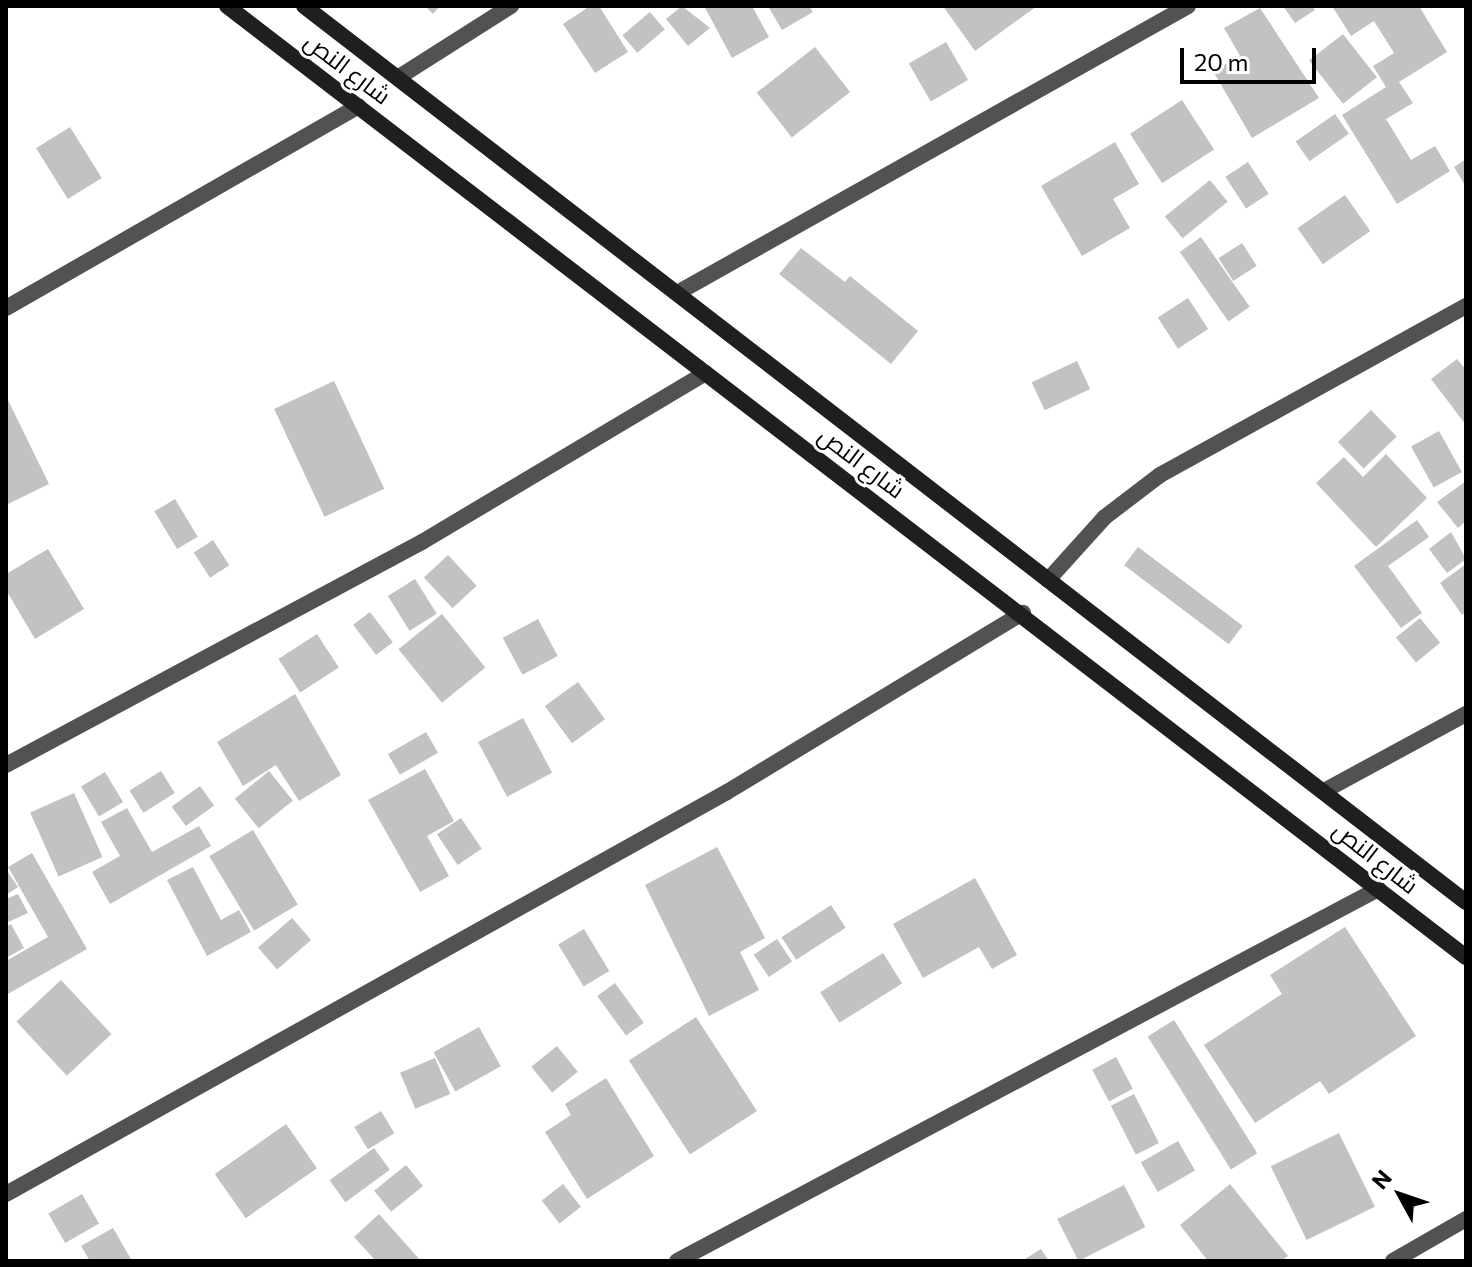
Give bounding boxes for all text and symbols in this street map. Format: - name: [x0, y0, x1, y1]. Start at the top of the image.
- street label: شارع النص: [299, 26, 397, 110]
- scale bar: [1184, 32, 1320, 82]
- text: 20 m: [1194, 47, 1248, 76]
- street label: شارع النص: [813, 420, 911, 504]
- street label: شارع النص: [1328, 815, 1424, 899]
- north arrow: [1360, 1155, 1440, 1235]
- text: N: [1366, 1164, 1397, 1194]

